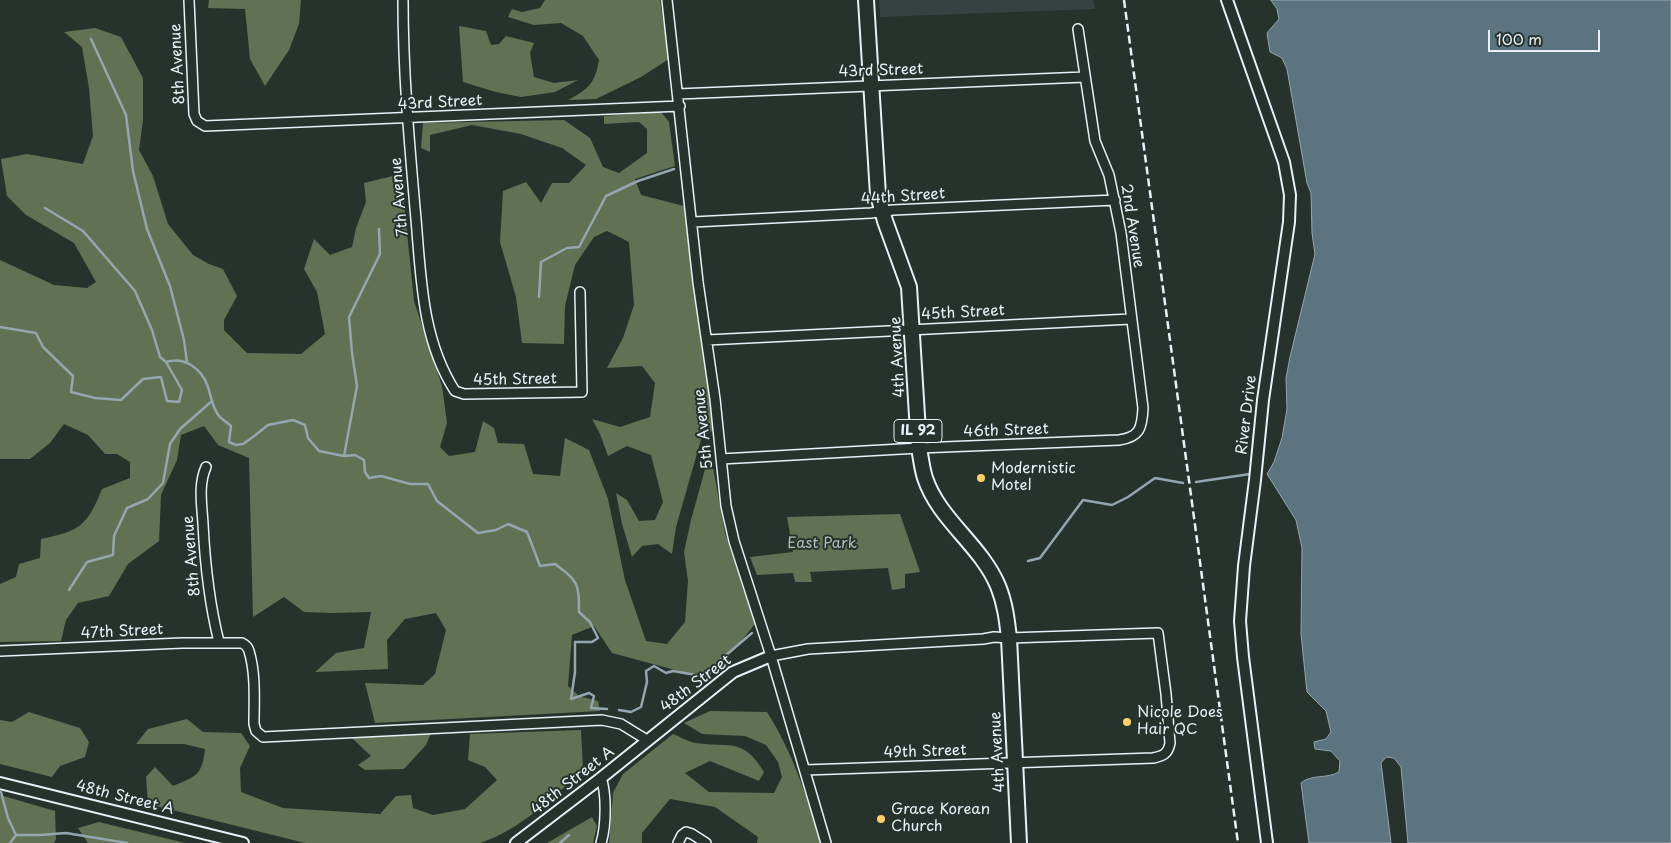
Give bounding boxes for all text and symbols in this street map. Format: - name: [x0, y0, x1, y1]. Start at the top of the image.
- scale bar: [1491, 20, 1604, 52]
- street label: 8th Avenue: [167, 23, 189, 105]
- text: 100 m: [1496, 27, 1542, 50]
- street label: 43rd Street: [838, 61, 924, 81]
- street label: 43rd Street: [397, 92, 483, 114]
- street label: 7th Avenue: [388, 157, 412, 237]
- street label: 2nd Avenue: [1116, 183, 1148, 269]
- street label: 44th Street: [860, 185, 946, 209]
- street label: 45th Street: [921, 302, 1005, 324]
- street label: 4th Avenue: [887, 316, 909, 398]
- street label: 45th Street: [473, 370, 557, 390]
- street label: River Drive: [1233, 374, 1261, 456]
- street label: 5th Avenue: [691, 388, 717, 470]
- road number: IL 92: [894, 420, 942, 442]
- street label: 46th Street: [963, 421, 1049, 441]
- place label: Modernistic Motel: [991, 460, 1076, 495]
- marker: Modernistic Motel: [975, 472, 987, 484]
- street label: 8th Avenue: [180, 515, 204, 597]
- park label: East Park: [787, 535, 857, 553]
- street label: 47th Street: [80, 621, 164, 643]
- street label: 48th Street: [657, 652, 735, 716]
- place label: Nicole Does Hair QC: [1137, 704, 1223, 739]
- street label: 4th Avenue: [987, 711, 1009, 793]
- marker: Nicole Does Hair QC: [1121, 716, 1133, 728]
- street label: 49th Street: [883, 742, 967, 762]
- street label: 48th Street A: [528, 743, 618, 819]
- street label: 48th Street A: [74, 777, 176, 819]
- place label: Grace Korean Church: [891, 801, 990, 836]
- marker: Grace Korean Church: [875, 813, 887, 825]

